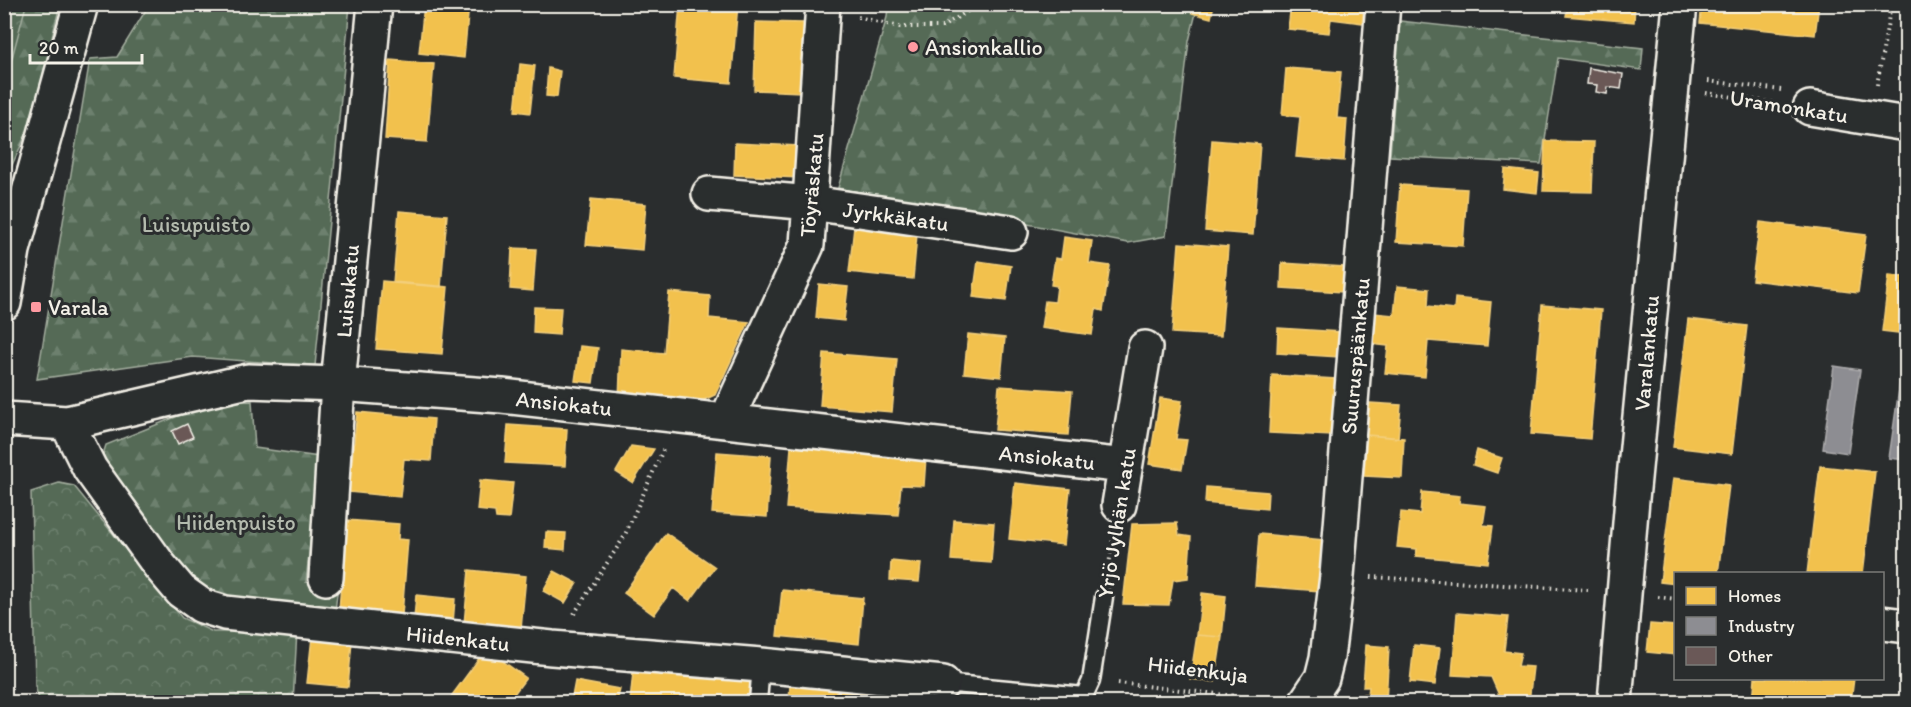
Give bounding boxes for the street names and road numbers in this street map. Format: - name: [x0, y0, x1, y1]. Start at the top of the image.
- street label: Uramonkatu: [1728, 84, 1850, 129]
- street label: Töyräskatu: [793, 132, 829, 238]
- street label: Jyrkkäkatu: [841, 196, 951, 237]
- street label: Luisukatu: [330, 243, 365, 339]
- street label: Suuruspäänkatu: [1335, 277, 1376, 436]
- street label: Varalankatu: [1628, 294, 1665, 412]
- street label: Ansiokatu: [515, 385, 613, 422]
- street label: Ansiokatu: [998, 439, 1096, 476]
- street label: Yrjö Jylhän katu: [1091, 446, 1142, 600]
- street label: Hiidenkatu: [405, 620, 511, 657]
- street label: Hiidenkuja: [1146, 650, 1250, 689]

